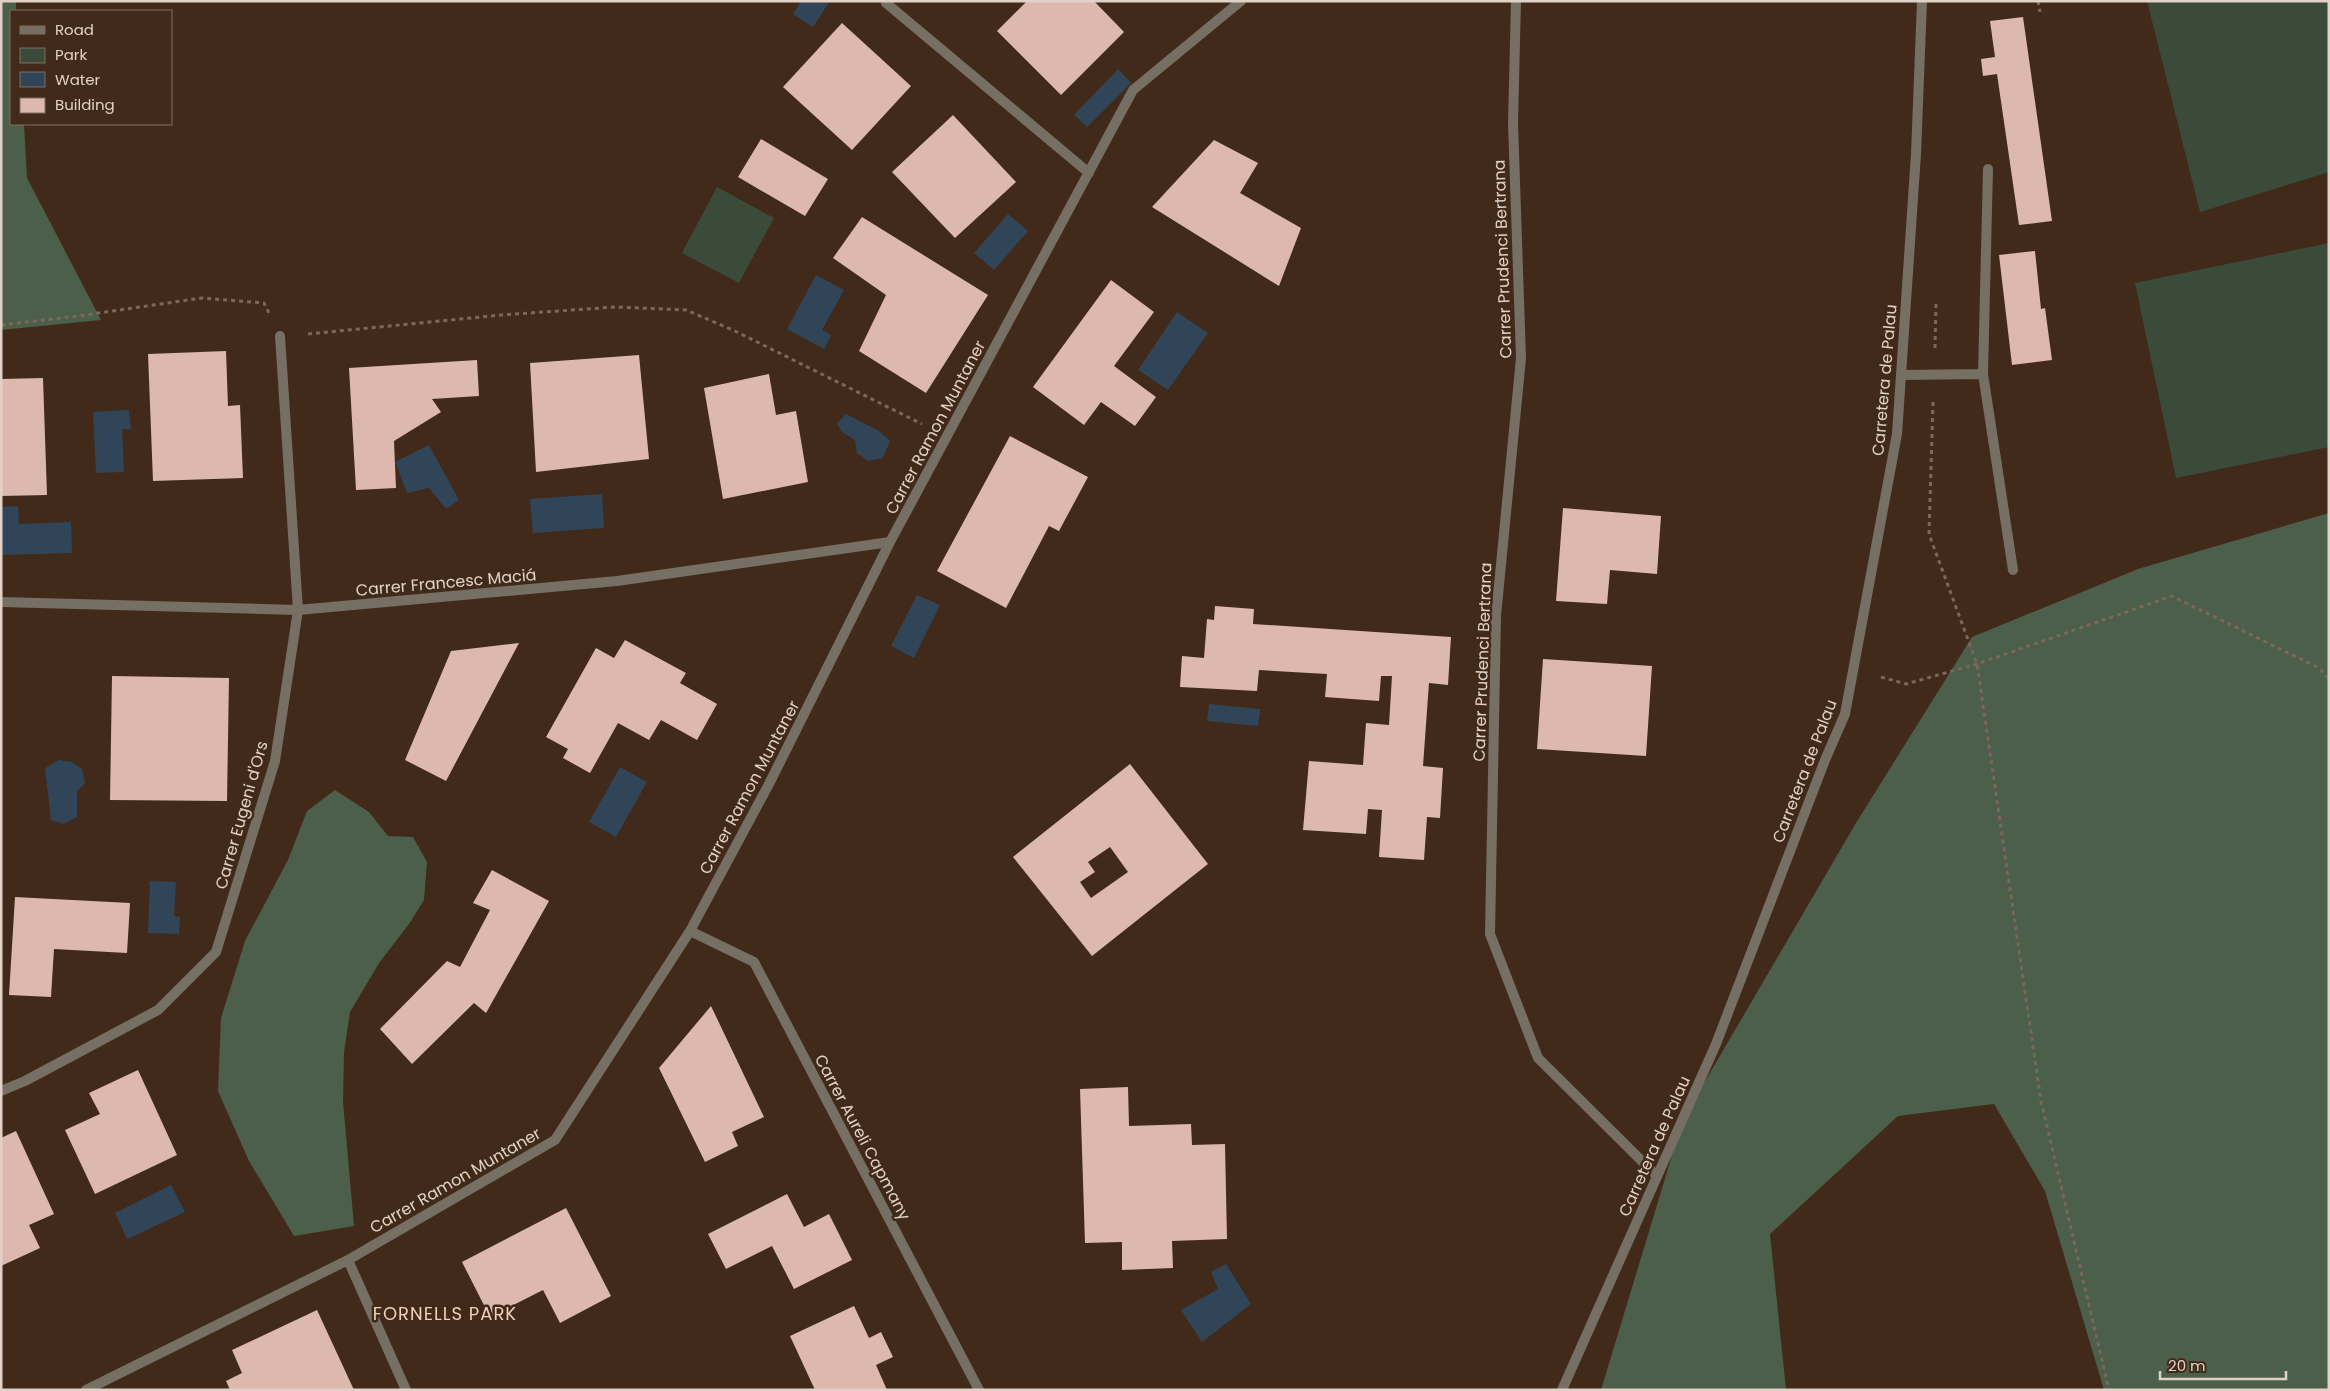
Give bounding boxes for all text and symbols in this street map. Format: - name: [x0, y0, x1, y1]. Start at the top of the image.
- legend: [10, 10, 172, 125]
- text: Road: [55, 19, 94, 40]
- text: Park: [55, 44, 87, 65]
- text: Water: [55, 69, 101, 90]
- text: Building: [55, 94, 115, 115]
- street label: Carrer Prudenci Bertrana: [1488, 159, 1517, 359]
- street label: Carretera de Palau: [1866, 303, 1903, 457]
- street label: Carrer Ramon Muntaner: [880, 336, 991, 518]
- street label: Carrer Prudenci Bertrana: [1468, 562, 1497, 762]
- street label: Carrer Francesc Maciá: [355, 563, 537, 602]
- street label: Carrer Ramon Muntaner: [694, 696, 805, 878]
- street label: Carretera de Palau: [1767, 696, 1842, 846]
- street label: Carrer Eugeni d'Ors: [209, 738, 274, 892]
- street label: Carrer Aureli Capmany: [809, 1050, 916, 1224]
- street label: Carretera de Palau: [1613, 1072, 1696, 1220]
- street label: Carrer Ramon Muntaner: [365, 1122, 545, 1239]
- district label: FORNELLS PARK: [373, 1301, 517, 1326]
- scale bar: [2160, 1348, 2286, 1380]
- text: 20 m: [2168, 1355, 2206, 1376]

